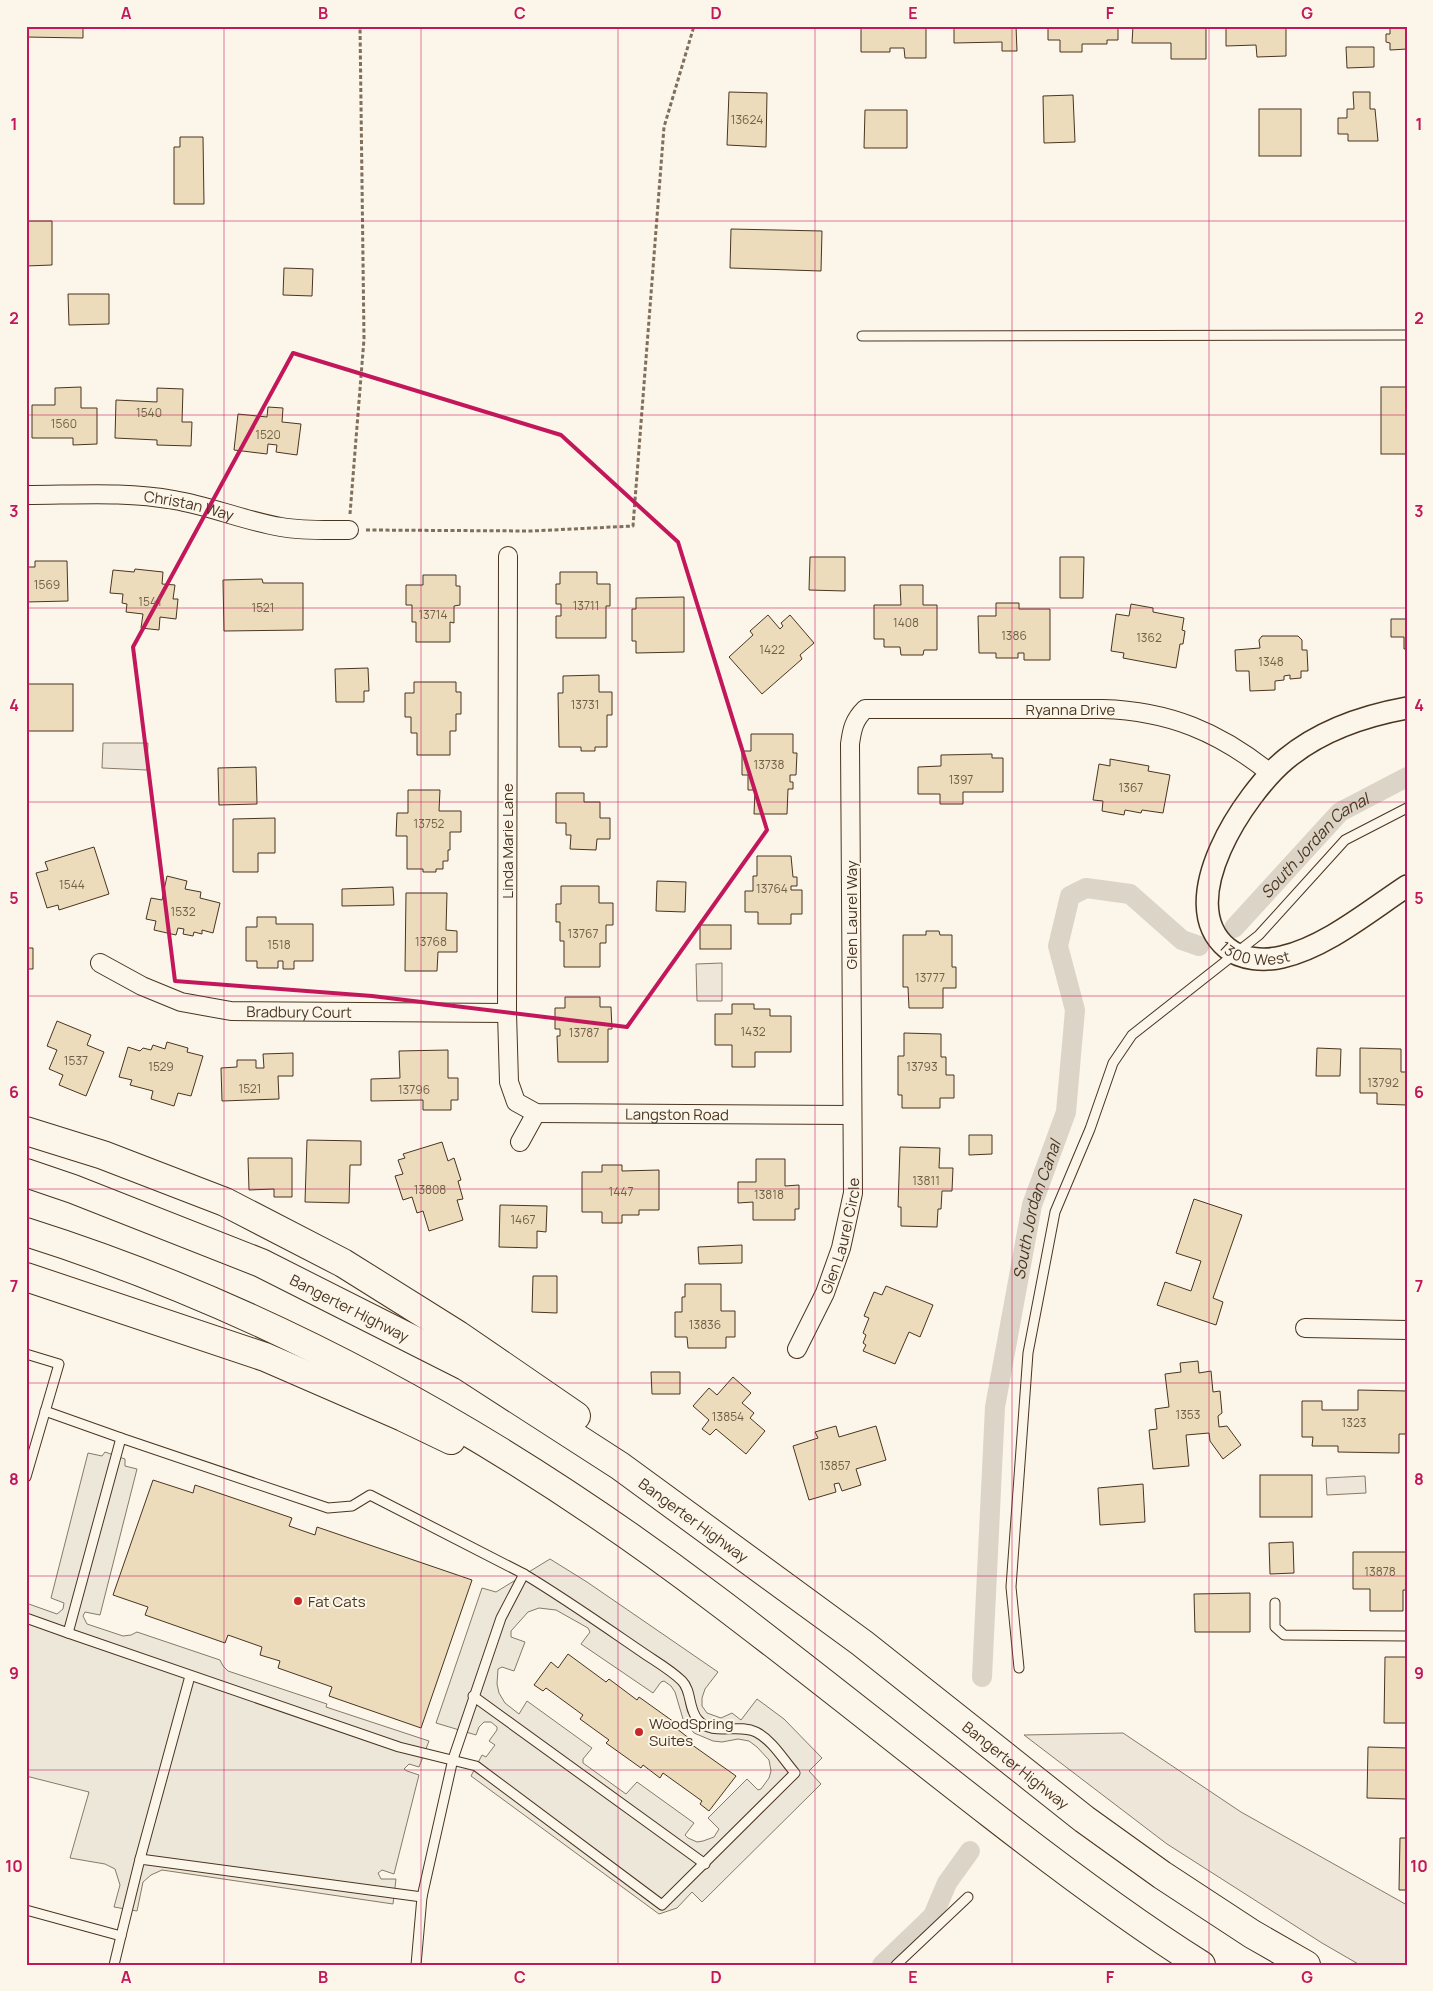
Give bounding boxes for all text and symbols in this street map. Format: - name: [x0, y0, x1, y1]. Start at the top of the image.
- text: A: [121, 2, 132, 24]
- text: B: [318, 2, 328, 24]
- text: C: [514, 2, 526, 24]
- text: D: [710, 2, 722, 24]
- text: E: [908, 2, 918, 24]
- text: F: [1106, 2, 1115, 24]
- text: G: [1301, 2, 1313, 24]
- house number: 13624: [731, 111, 763, 128]
- text: 1: [10, 113, 18, 135]
- text: 1: [1415, 113, 1423, 135]
- text: 2: [9, 307, 19, 329]
- text: 2: [1414, 307, 1424, 329]
- house number: 1540: [136, 404, 162, 421]
- house number: 1560: [51, 415, 77, 432]
- house number: 1520: [255, 426, 281, 443]
- street label: Christan Way: [143, 485, 237, 525]
- text: 3: [9, 500, 19, 522]
- text: 3: [1414, 500, 1424, 522]
- house number: 1569: [34, 576, 60, 593]
- house number: 1541: [138, 593, 162, 610]
- house number: 13711: [573, 597, 599, 614]
- house number: 1521: [252, 599, 274, 616]
- house number: 13714: [418, 606, 448, 623]
- house number: 1408: [893, 614, 919, 631]
- house number: 1386: [1001, 627, 1027, 644]
- house number: 1362: [1136, 629, 1162, 646]
- house number: 1422: [759, 641, 785, 658]
- house number: 1348: [1258, 653, 1284, 670]
- text: 4: [9, 694, 19, 716]
- text: 4: [1414, 694, 1424, 716]
- house number: 13731: [571, 696, 599, 713]
- street label: Ryanna Drive: [1026, 699, 1116, 720]
- house number: 13738: [754, 756, 784, 773]
- house number: 1397: [949, 771, 973, 788]
- house number: 1367: [1119, 779, 1143, 796]
- street label: Linda Marie Lane: [497, 783, 518, 899]
- water label: South Jordan Canal: [1256, 787, 1374, 903]
- house number: 13752: [414, 815, 445, 832]
- street label: Glen Laurel Way: [841, 860, 862, 970]
- house number: 1544: [59, 876, 85, 893]
- house number: 13764: [756, 880, 788, 897]
- text: 5: [9, 887, 19, 909]
- text: 5: [1414, 887, 1424, 909]
- house number: 1532: [170, 903, 196, 920]
- house number: 13767: [568, 925, 598, 942]
- house number: 13768: [415, 933, 447, 950]
- house number: 1518: [267, 936, 291, 953]
- street label: 1300 West: [1215, 936, 1292, 970]
- house number: 13777: [915, 969, 945, 986]
- street label: Bradbury Court: [246, 1001, 352, 1022]
- house number: 1432: [740, 1023, 766, 1040]
- house number: 13787: [569, 1024, 599, 1041]
- house number: 1537: [64, 1052, 88, 1069]
- house number: 1529: [148, 1058, 174, 1075]
- house number: 13793: [906, 1058, 938, 1075]
- house number: 13792: [1367, 1074, 1399, 1091]
- house number: 1521: [239, 1080, 261, 1097]
- text: 6: [9, 1081, 19, 1103]
- house number: 13796: [398, 1081, 430, 1098]
- text: 6: [1414, 1081, 1424, 1103]
- street label: Langston Road: [625, 1103, 729, 1125]
- water label: South Jordan Canal: [1008, 1135, 1067, 1281]
- house number: 13811: [912, 1172, 940, 1189]
- street label: Glen Laurel Circle: [815, 1177, 864, 1297]
- house number: 13808: [414, 1181, 446, 1198]
- house number: 1447: [609, 1183, 633, 1200]
- house number: 13818: [754, 1186, 784, 1203]
- house number: 1467: [510, 1211, 536, 1228]
- street label: Bangerter Highway: [286, 1269, 413, 1347]
- text: 7: [10, 1275, 18, 1297]
- text: 7: [1415, 1275, 1423, 1297]
- house number: 13836: [689, 1316, 721, 1333]
- house number: 1353: [1176, 1406, 1200, 1423]
- house number: 13854: [712, 1408, 744, 1425]
- house number: 1323: [1342, 1414, 1366, 1431]
- house number: 13857: [819, 1457, 851, 1474]
- text: 8: [9, 1468, 19, 1490]
- text: 8: [1414, 1468, 1424, 1490]
- street label: Bangerter Highway: [635, 1473, 753, 1567]
- house number: 13878: [1364, 1563, 1396, 1580]
- place label: Fat Cats: [308, 1591, 366, 1612]
- marker: Fat Cats: [292, 1595, 304, 1607]
- text: 9: [9, 1662, 19, 1684]
- text: 9: [1414, 1662, 1424, 1684]
- place label: WoodSpring Suites: [649, 1713, 734, 1751]
- street label: Bangerter Highway: [958, 1716, 1074, 1814]
- marker: WoodSpring Suites: [633, 1726, 645, 1738]
- text: 10: [5, 1855, 23, 1877]
- text: 10: [1410, 1855, 1428, 1877]
- text: A: [121, 1966, 132, 1988]
- text: B: [318, 1966, 328, 1988]
- text: C: [514, 1966, 526, 1988]
- text: D: [710, 1966, 722, 1988]
- text: E: [908, 1966, 918, 1988]
- text: F: [1106, 1966, 1115, 1988]
- text: G: [1301, 1966, 1313, 1988]

